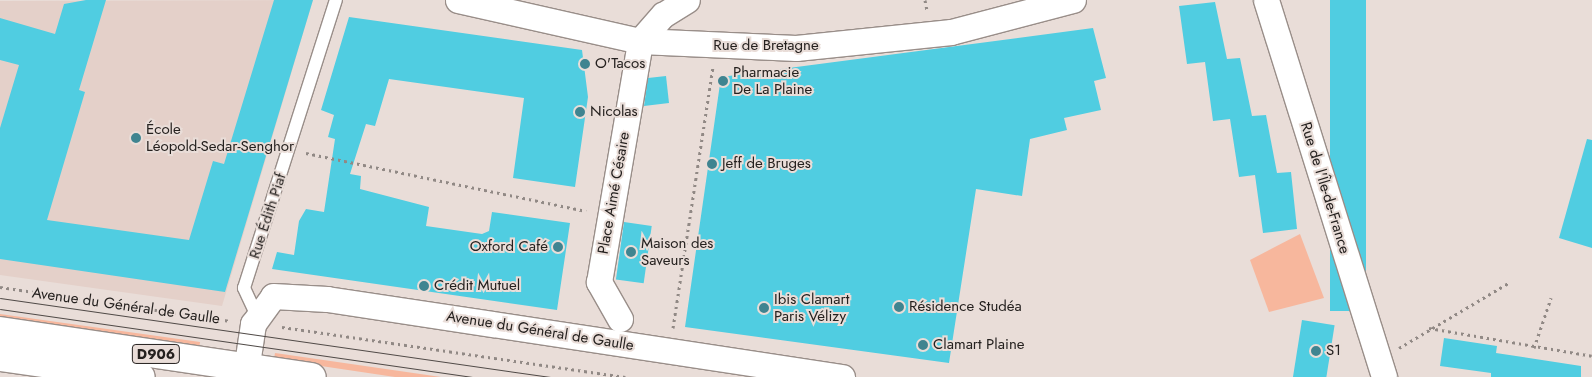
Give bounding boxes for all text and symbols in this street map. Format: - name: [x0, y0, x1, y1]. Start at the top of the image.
- street label: Rue de Bretagne: [713, 37, 819, 55]
- place label: O'Tacos: [595, 55, 645, 73]
- marker: O'Tacos: [579, 58, 591, 70]
- place label: Pharmacie De La Plaine: [733, 63, 812, 98]
- marker: Pharmacie De La Plaine: [717, 75, 729, 87]
- place label: Nicolas: [590, 103, 638, 121]
- marker: Nicolas: [574, 106, 586, 118]
- place label: École Léopold-Sedar-Senghor: [146, 120, 294, 155]
- street label: Rue de l'Île-de-France: [1296, 120, 1354, 256]
- street label: Place Aimé Césaire: [594, 130, 634, 256]
- marker: École Léopold-Sedar-Senghor: [130, 132, 142, 144]
- place label: Jeff de Bruges: [722, 155, 811, 173]
- marker: Jeff de Bruges: [706, 158, 718, 170]
- street label: Rue Édith Piaf: [246, 171, 290, 261]
- place label: Maison des Saveurs: [641, 234, 713, 269]
- place label: Oxford Café: [470, 238, 548, 256]
- marker: Oxford Café: [552, 241, 564, 253]
- marker: Maison des Saveurs: [625, 246, 637, 258]
- place label: Crédit Mutuel: [434, 277, 520, 295]
- marker: Crédit Mutuel: [418, 280, 430, 292]
- street label: Avenue du Général de Gaulle: [31, 284, 221, 328]
- place label: Ibis Clamart Paris Vélizy: [774, 290, 849, 325]
- place label: Résidence Studéa: [909, 298, 1022, 316]
- marker: Résidence Studéa: [893, 301, 905, 313]
- marker: Ibis Clamart Paris Vélizy: [758, 302, 770, 314]
- street label: Avenue du Général de Gaulle: [445, 307, 635, 355]
- place label: Clamart Plaine: [933, 336, 1024, 354]
- marker: Clamart Plaine: [917, 339, 929, 351]
- road number: D906: [131, 342, 181, 366]
- place label: S1: [1326, 342, 1341, 360]
- marker: S1: [1310, 345, 1322, 357]

